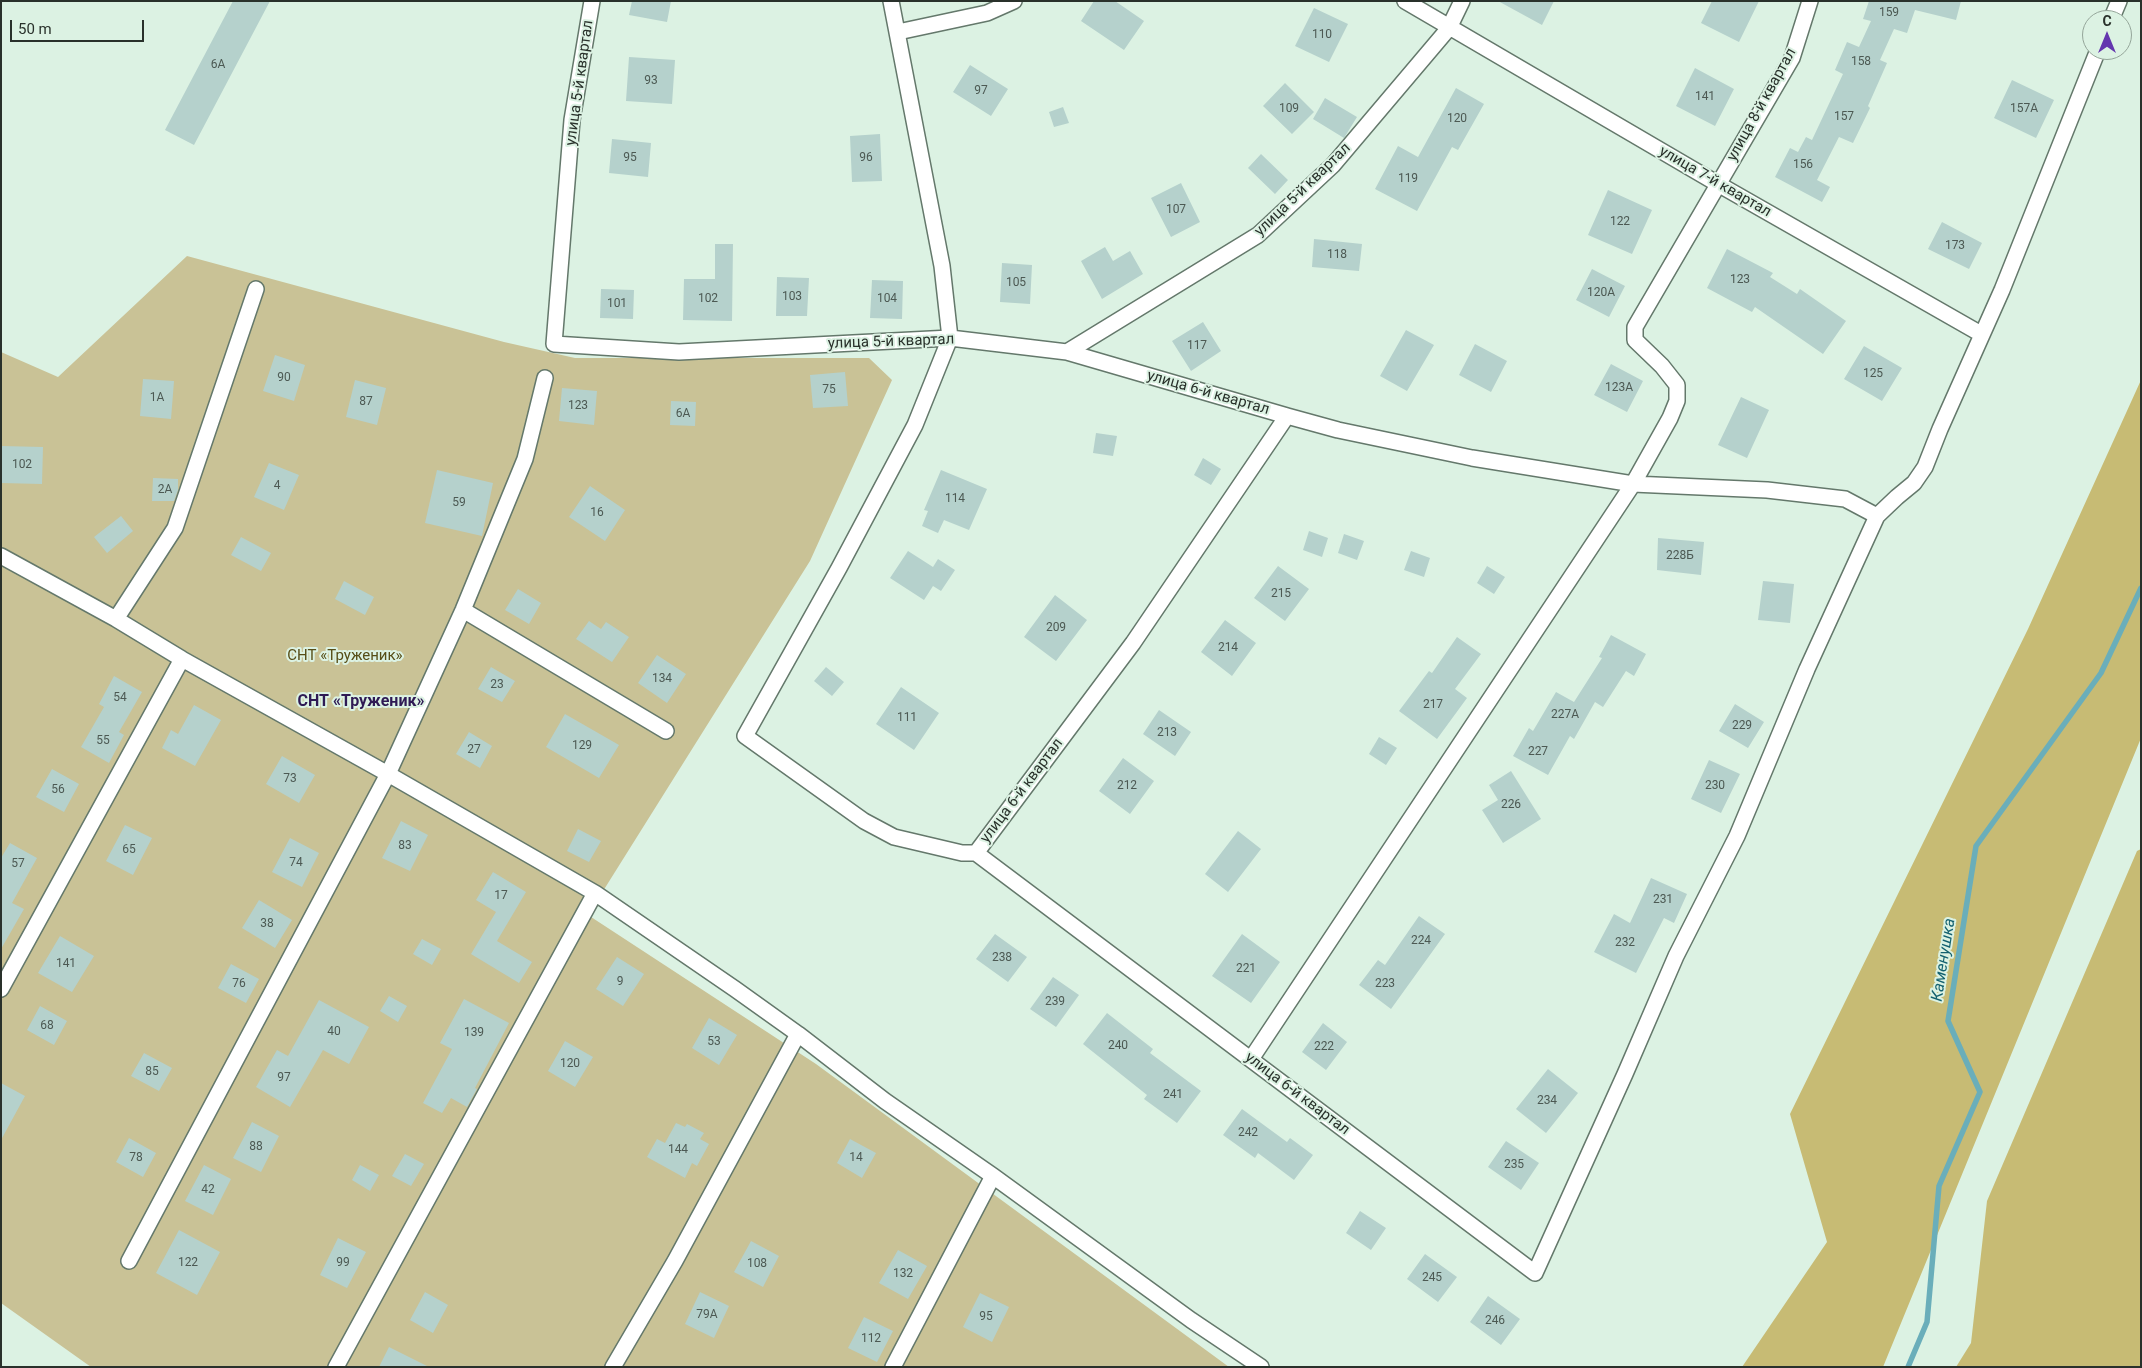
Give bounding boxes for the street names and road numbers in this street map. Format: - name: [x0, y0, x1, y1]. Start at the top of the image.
- street label: улица 5-й квартал: [562, 19, 598, 147]
- street label: улица 8-й квартал: [1723, 45, 1801, 165]
- street label: улица 5-й квартал: [1251, 140, 1355, 240]
- street label: улица 7-й квартал: [1656, 143, 1774, 221]
- street label: улица 5-й квартал: [827, 331, 955, 353]
- street label: улица 6-й квартал: [1145, 367, 1271, 419]
- street label: улица 6-й квартал: [977, 735, 1067, 847]
- street label: улица 6-й квартал: [1241, 1049, 1353, 1139]

